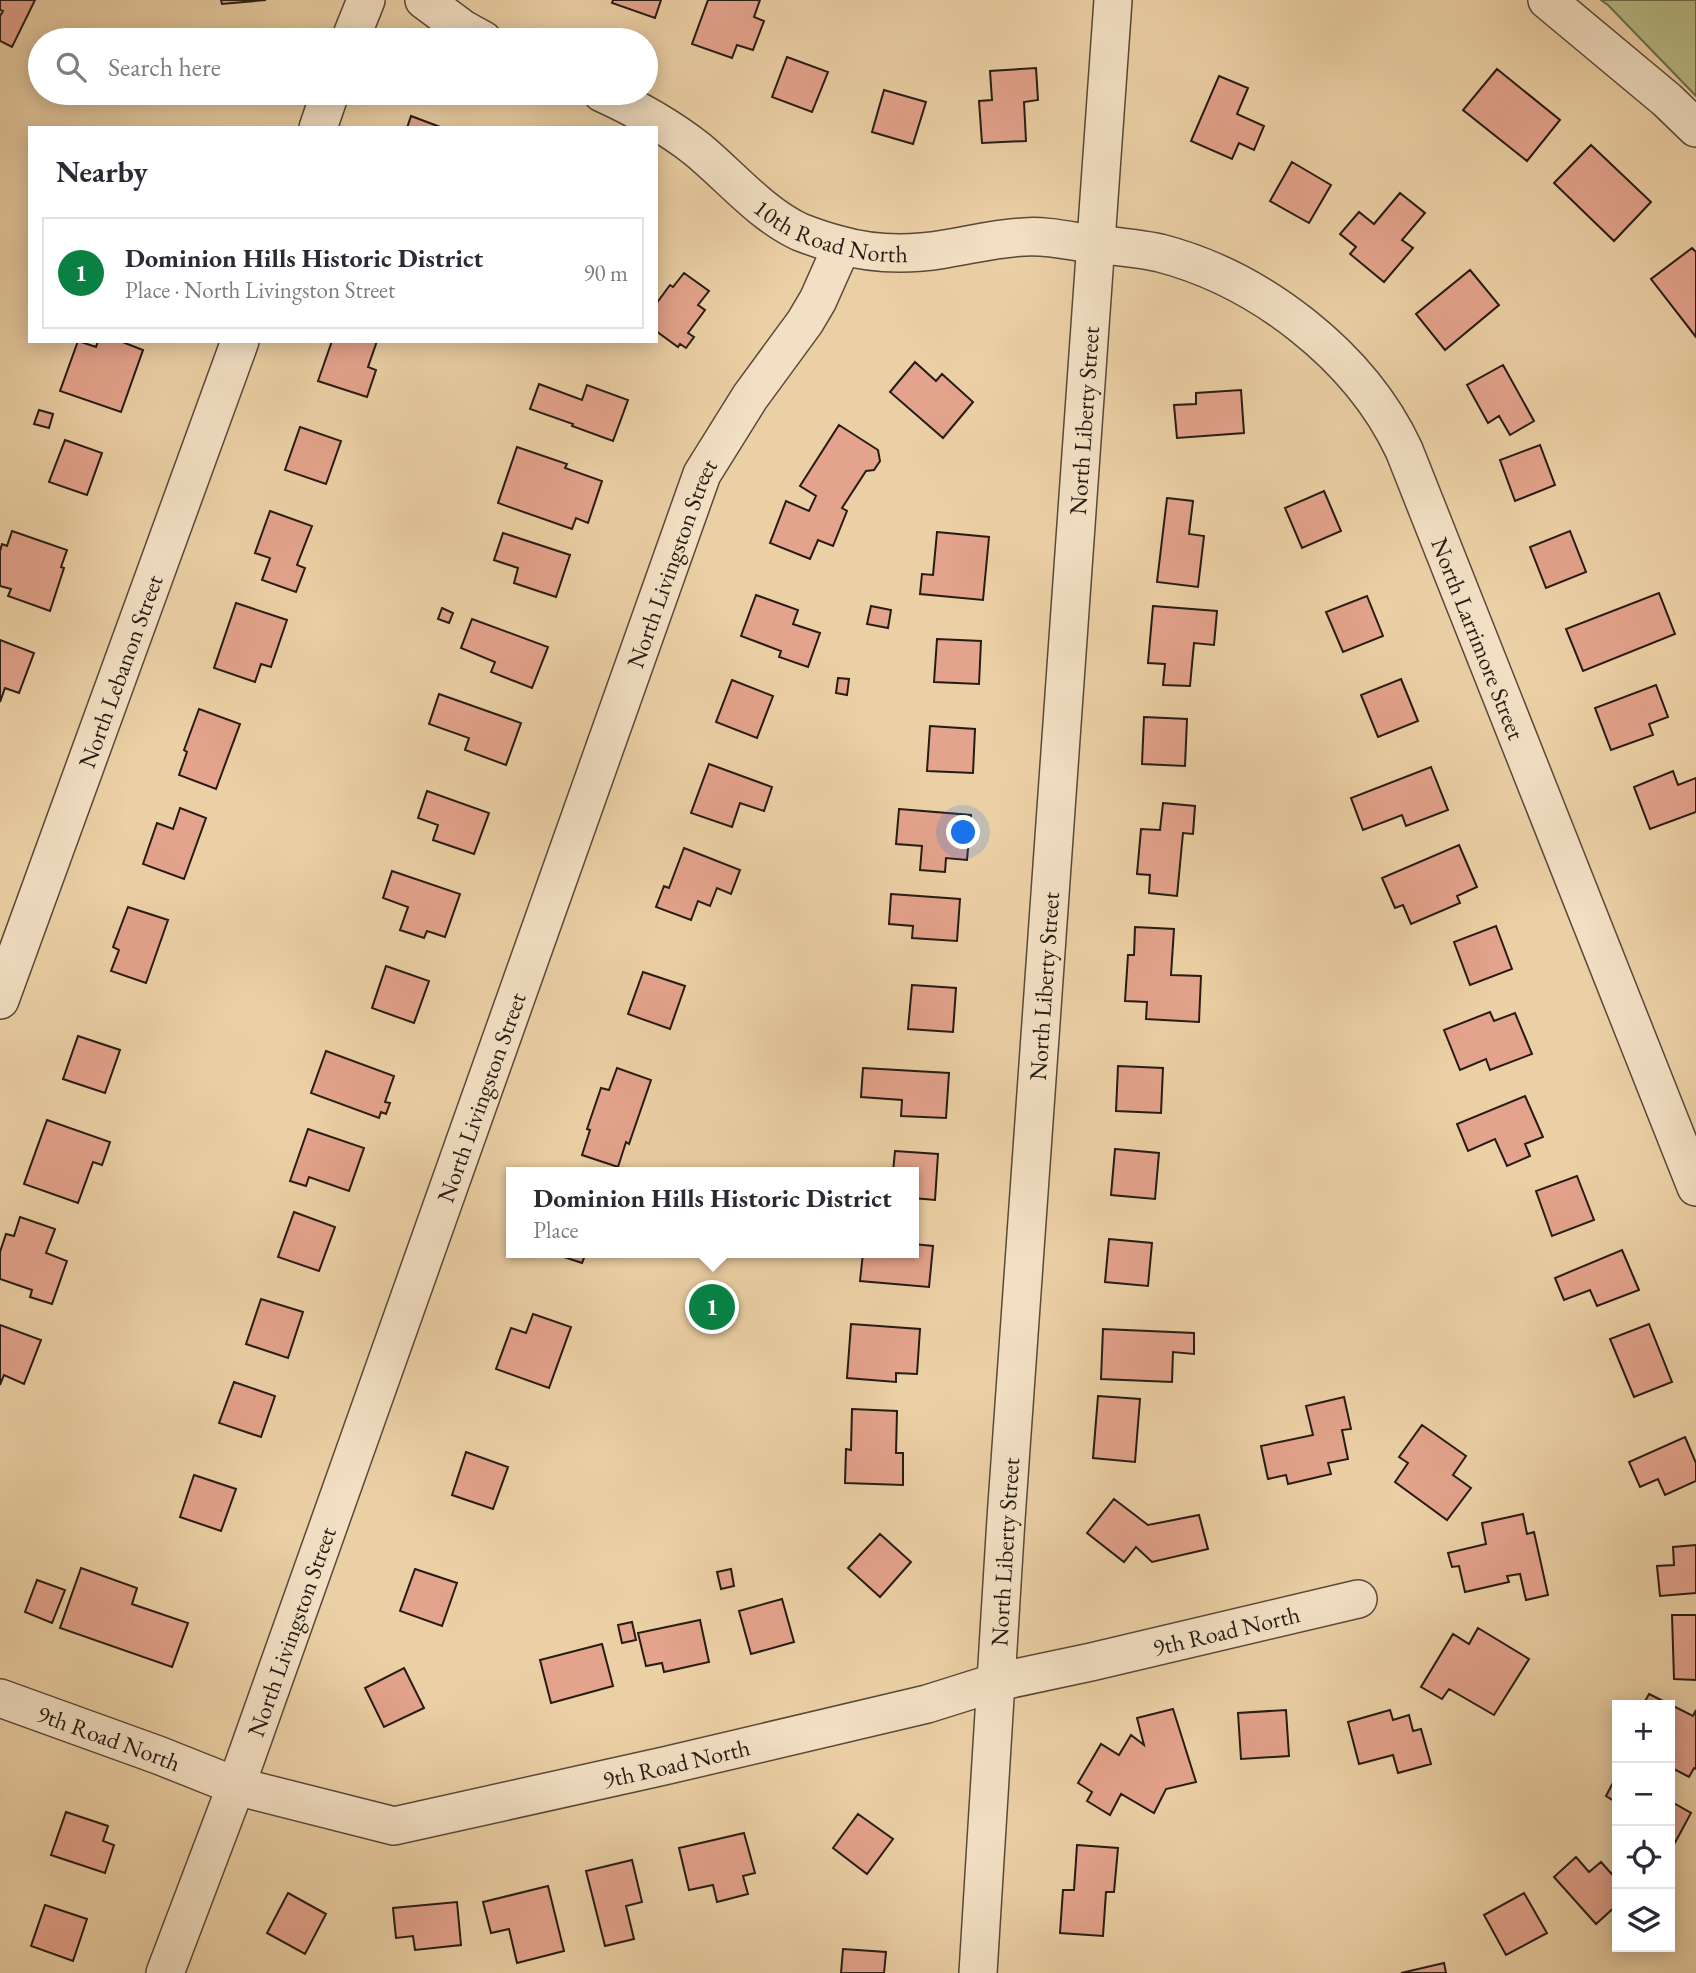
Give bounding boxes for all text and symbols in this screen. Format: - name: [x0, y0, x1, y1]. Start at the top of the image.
- search box: [28, 28, 658, 105]
- icon: search: [52, 48, 90, 86]
- text: Search here: [108, 50, 221, 84]
- text: Nearby: [56, 152, 148, 191]
- street label: 10th Road North: [748, 192, 908, 269]
- text: Dominion Hills Historic District: [125, 241, 483, 275]
- text: 1: [75, 258, 87, 288]
- text: 90 m: [583, 258, 628, 288]
- text: Place · North Livingston Street: [125, 275, 395, 305]
- street label: North Liberty Street: [1061, 325, 1106, 516]
- street label: North Livingston Street: [619, 452, 724, 672]
- street label: North Larrimore Street: [1425, 533, 1533, 744]
- street label: North Lebanon Street: [70, 570, 169, 772]
- your location: [946, 815, 980, 849]
- street label: North Liberty Street: [1021, 890, 1066, 1082]
- street label: North Livingston Street: [429, 988, 532, 1206]
- popup: [506, 1167, 919, 1258]
- text: Dominion Hills Historic District: [533, 1181, 892, 1215]
- text: Place: [533, 1215, 579, 1245]
- pin: 1: [689, 1281, 735, 1333]
- street label: North Liberty Street: [983, 1456, 1026, 1647]
- street label: North Livingston Street: [239, 1522, 343, 1741]
- street label: 9th Road North: [1149, 1598, 1303, 1662]
- street label: 9th Road North: [33, 1697, 185, 1778]
- map controls: [1612, 1700, 1675, 1952]
- button: +: [1612, 1700, 1675, 1763]
- street label: 9th Road North: [600, 1731, 753, 1795]
- button: −: [1612, 1763, 1675, 1826]
- button: locate: [1612, 1826, 1675, 1889]
- button: layers: [1612, 1889, 1675, 1952]

